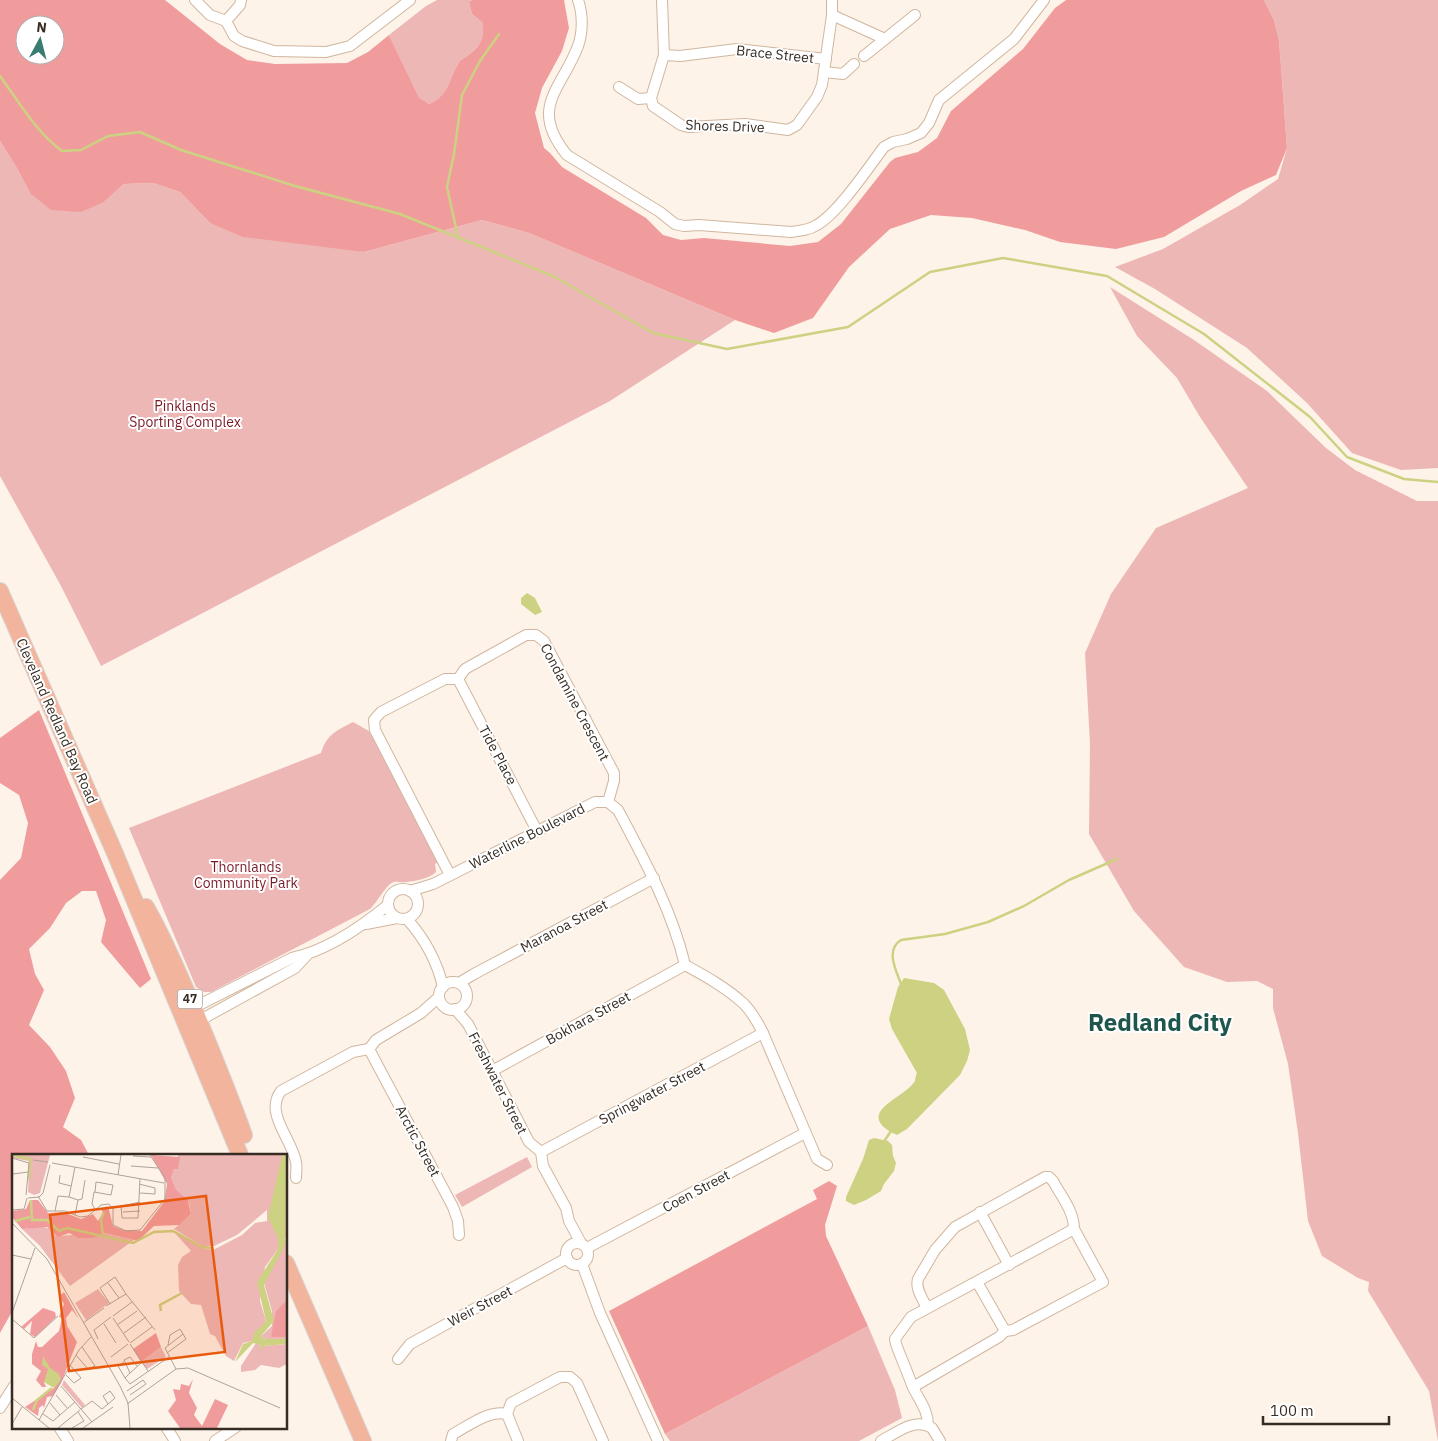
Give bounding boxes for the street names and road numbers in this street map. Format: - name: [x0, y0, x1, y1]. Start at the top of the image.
- street label: Brace Street: [735, 41, 815, 67]
- street label: Shores Drive: [685, 116, 765, 136]
- street label: Cleveland Redland Bay Road: [12, 635, 102, 807]
- street label: Condamine Crescent: [536, 640, 614, 764]
- street label: Tide Place: [475, 722, 521, 788]
- street label: Waterline Boulevard: [466, 799, 588, 873]
- street label: Maranoa Street: [517, 895, 611, 957]
- street label: Bokhara Street: [543, 987, 634, 1049]
- road number: 47: [178, 990, 202, 1009]
- street label: Freshwater Street: [464, 1029, 532, 1137]
- street label: Springwater Street: [596, 1057, 708, 1129]
- street label: Arctic Street: [392, 1102, 444, 1180]
- street label: Coen Street: [659, 1166, 733, 1216]
- street label: Weir Street: [445, 1282, 515, 1330]

